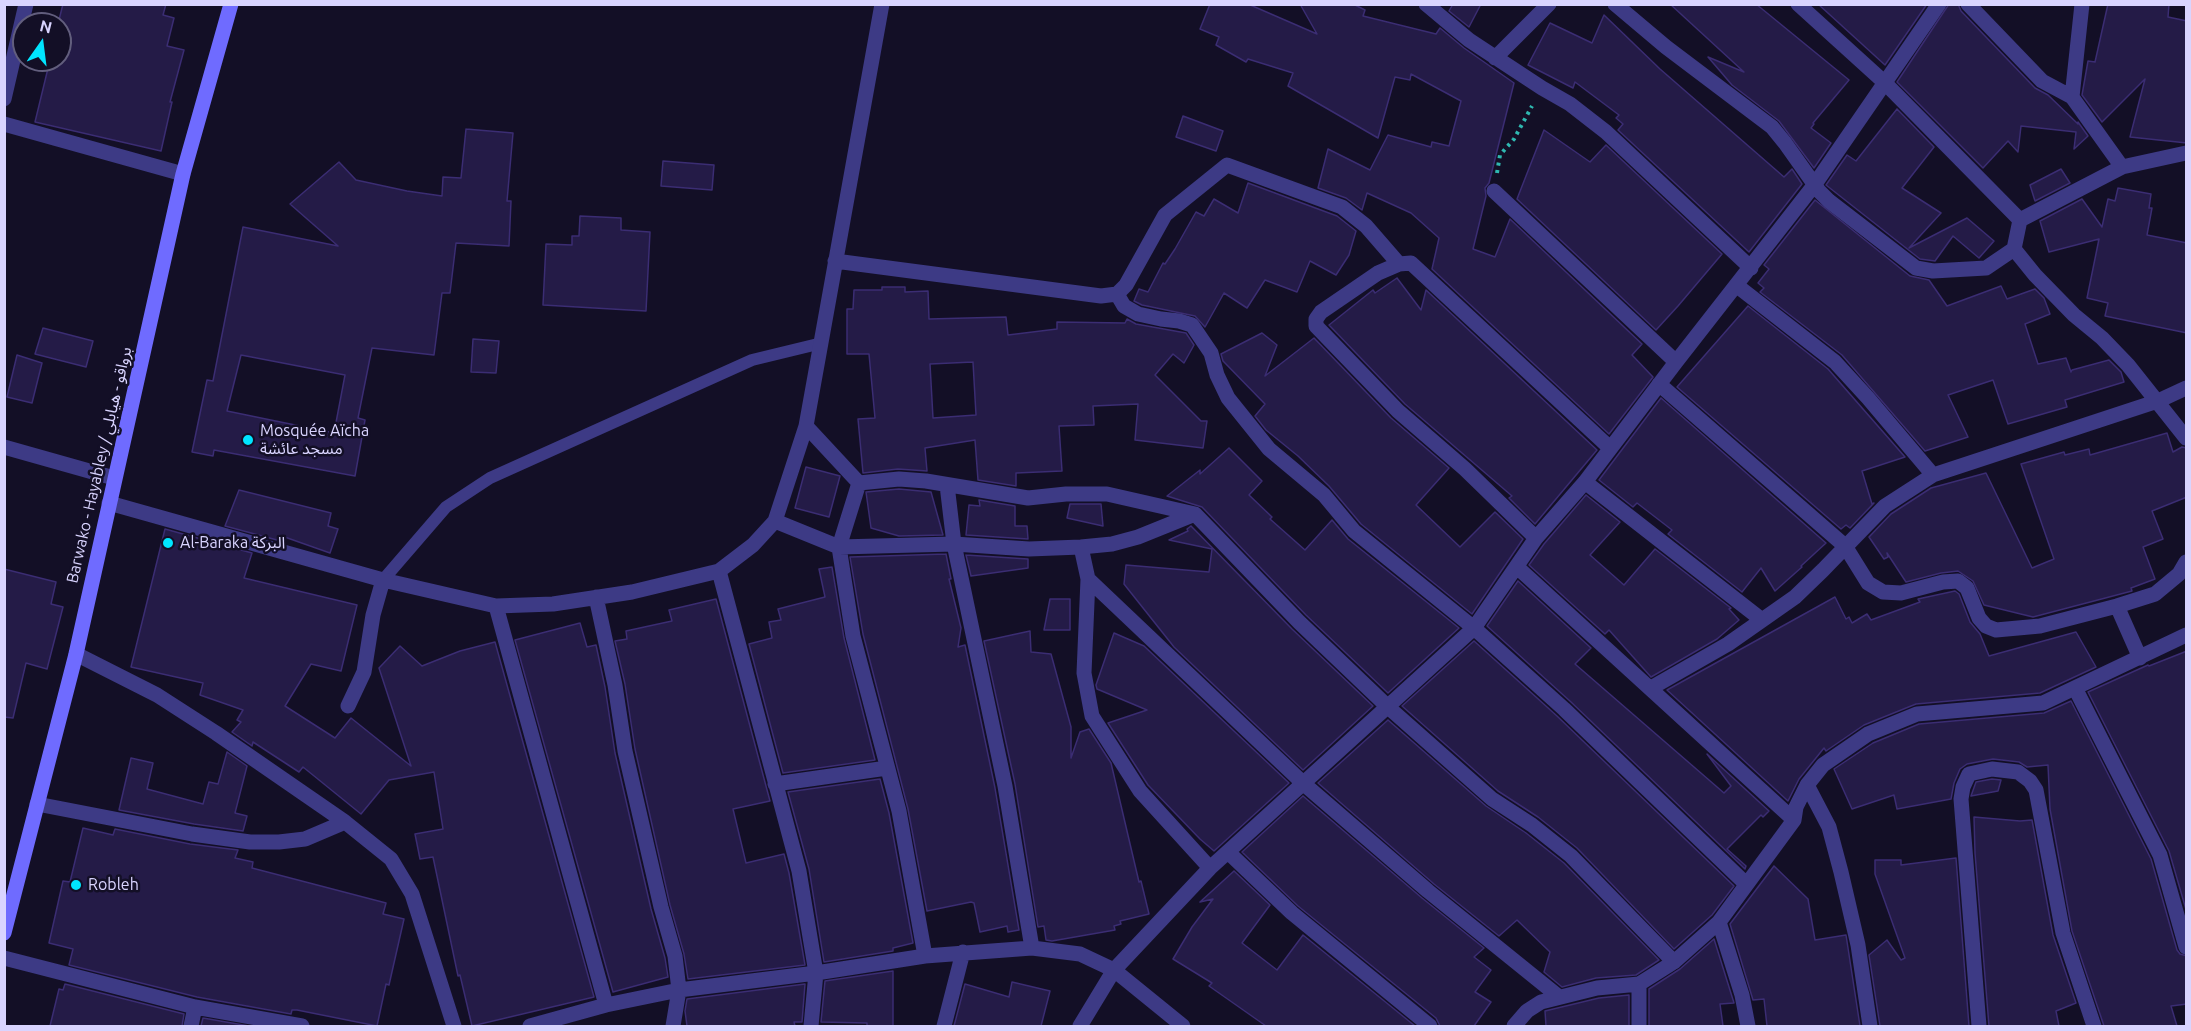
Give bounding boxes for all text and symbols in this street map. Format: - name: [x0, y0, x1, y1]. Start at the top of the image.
- north arrow: [12, 12, 72, 72]
- text: N: [38, 16, 54, 37]
- street label: Barwako - Hayabley / برواقو - هيابلي: [62, 345, 136, 585]
- place label: Mosquée Aïcha مسجد عائشة: [260, 421, 369, 459]
- marker: Mosquée Aïcha مسجد عائشة: [241, 433, 255, 447]
- place label: Al-Baraka البركة: [180, 533, 285, 553]
- marker: Al-Baraka البركة: [161, 536, 175, 550]
- place label: Robleh: [88, 875, 139, 895]
- marker: Robleh: [69, 878, 83, 892]

